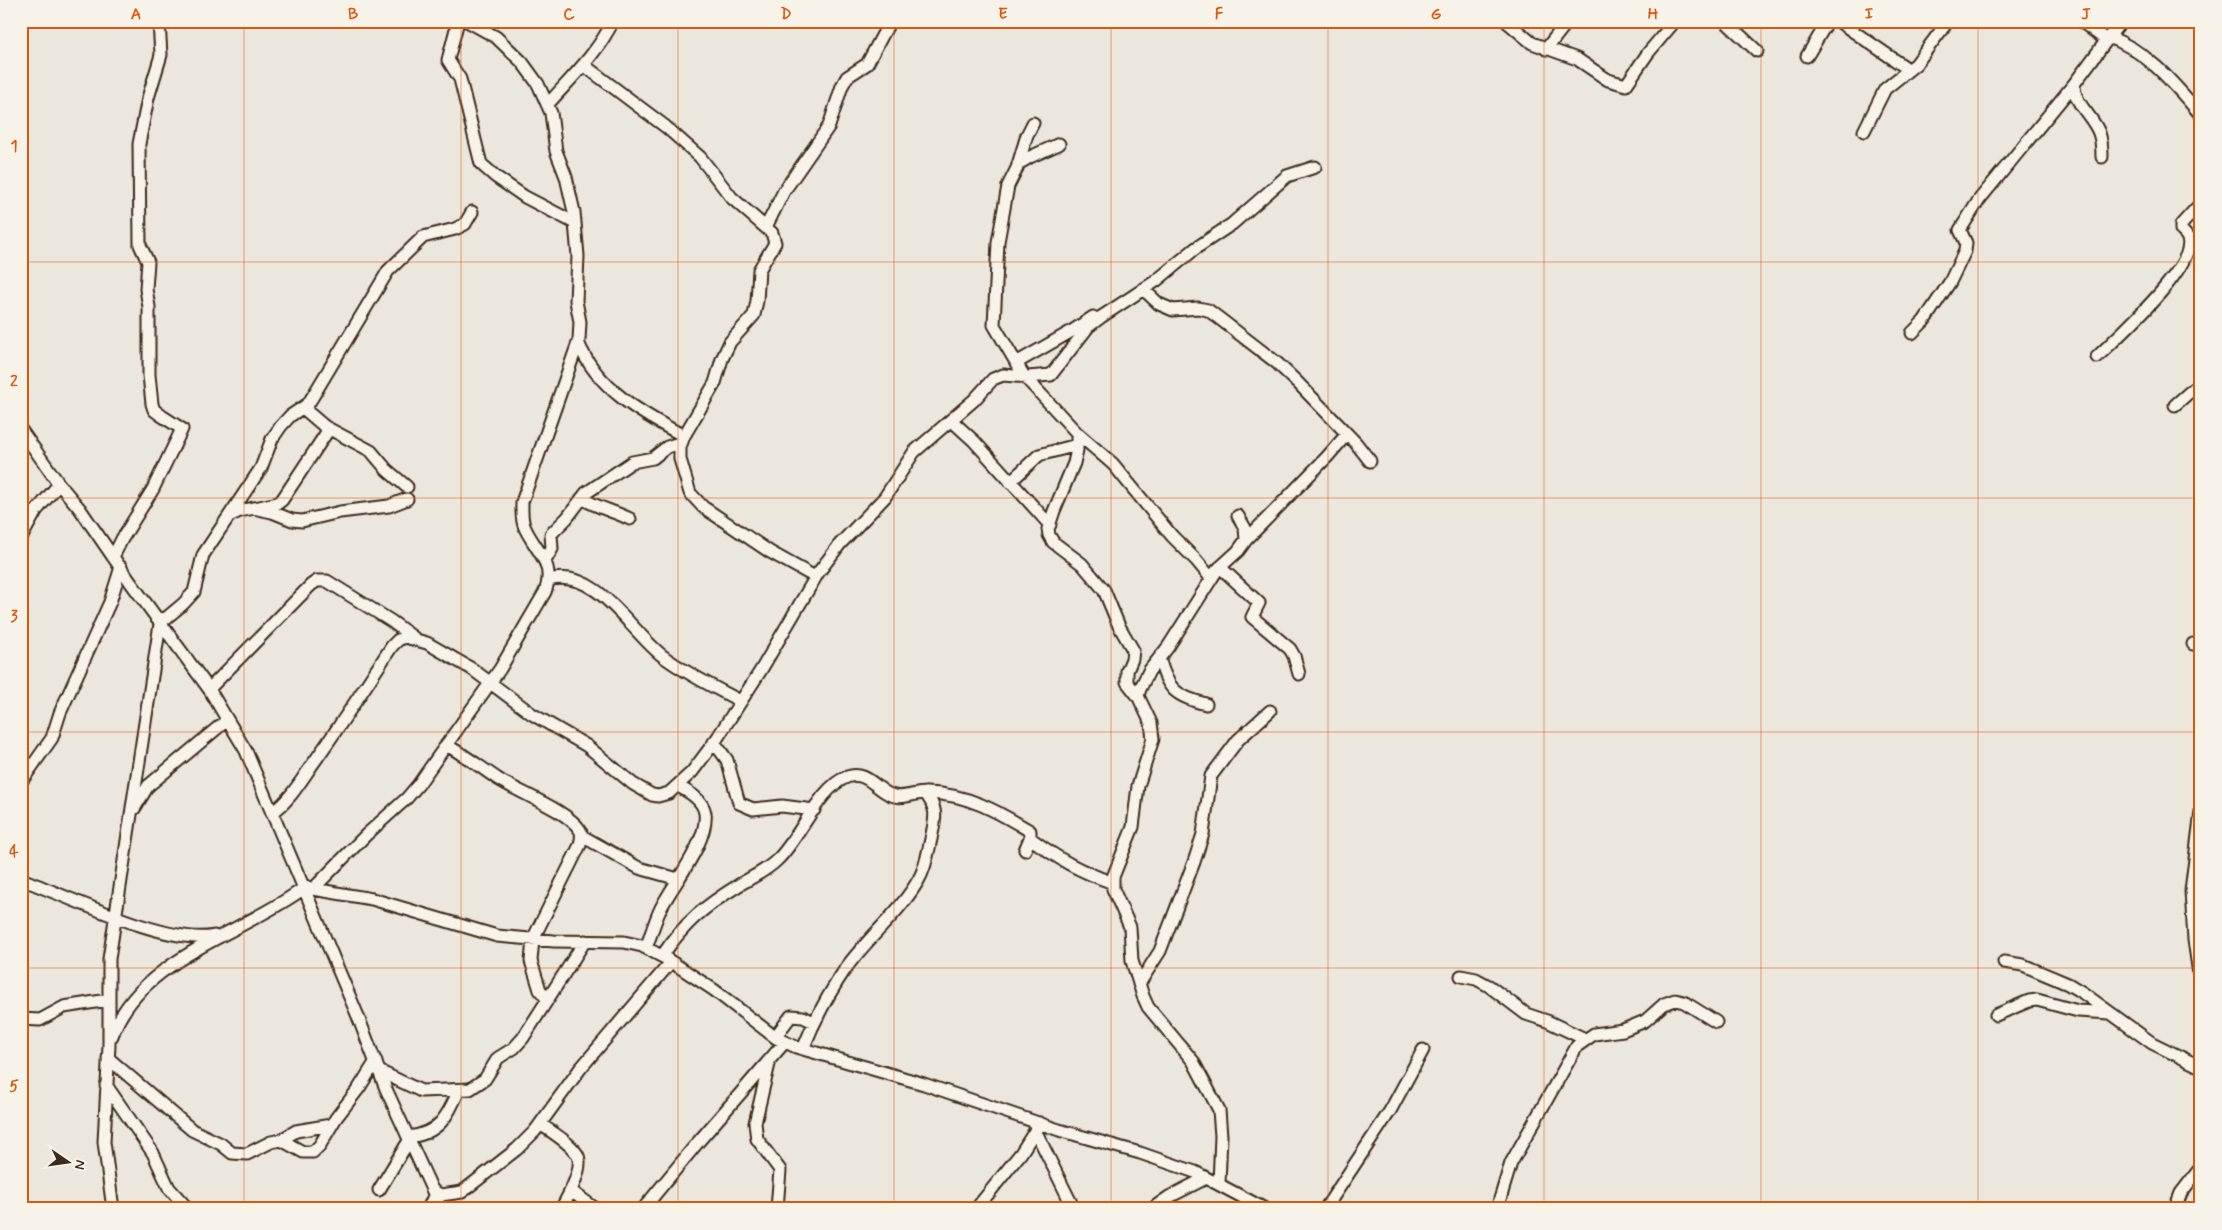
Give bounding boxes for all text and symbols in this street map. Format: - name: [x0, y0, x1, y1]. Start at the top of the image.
- text: A: [131, 4, 141, 25]
- text: B: [348, 4, 358, 25]
- text: C: [563, 4, 575, 25]
- text: D: [780, 4, 792, 25]
- text: E: [998, 4, 1008, 25]
- text: F: [1215, 4, 1224, 25]
- text: G: [1431, 4, 1442, 25]
- text: H: [1648, 4, 1659, 25]
- text: I: [1865, 4, 1874, 25]
- text: J: [2081, 4, 2091, 25]
- text: 1: [10, 136, 18, 157]
- text: 2: [10, 371, 18, 392]
- text: 3: [10, 606, 18, 627]
- text: 4: [9, 841, 19, 862]
- text: 5: [9, 1076, 19, 1097]
- north arrow: [42, 1138, 92, 1188]
- text: N: [70, 1158, 90, 1171]

